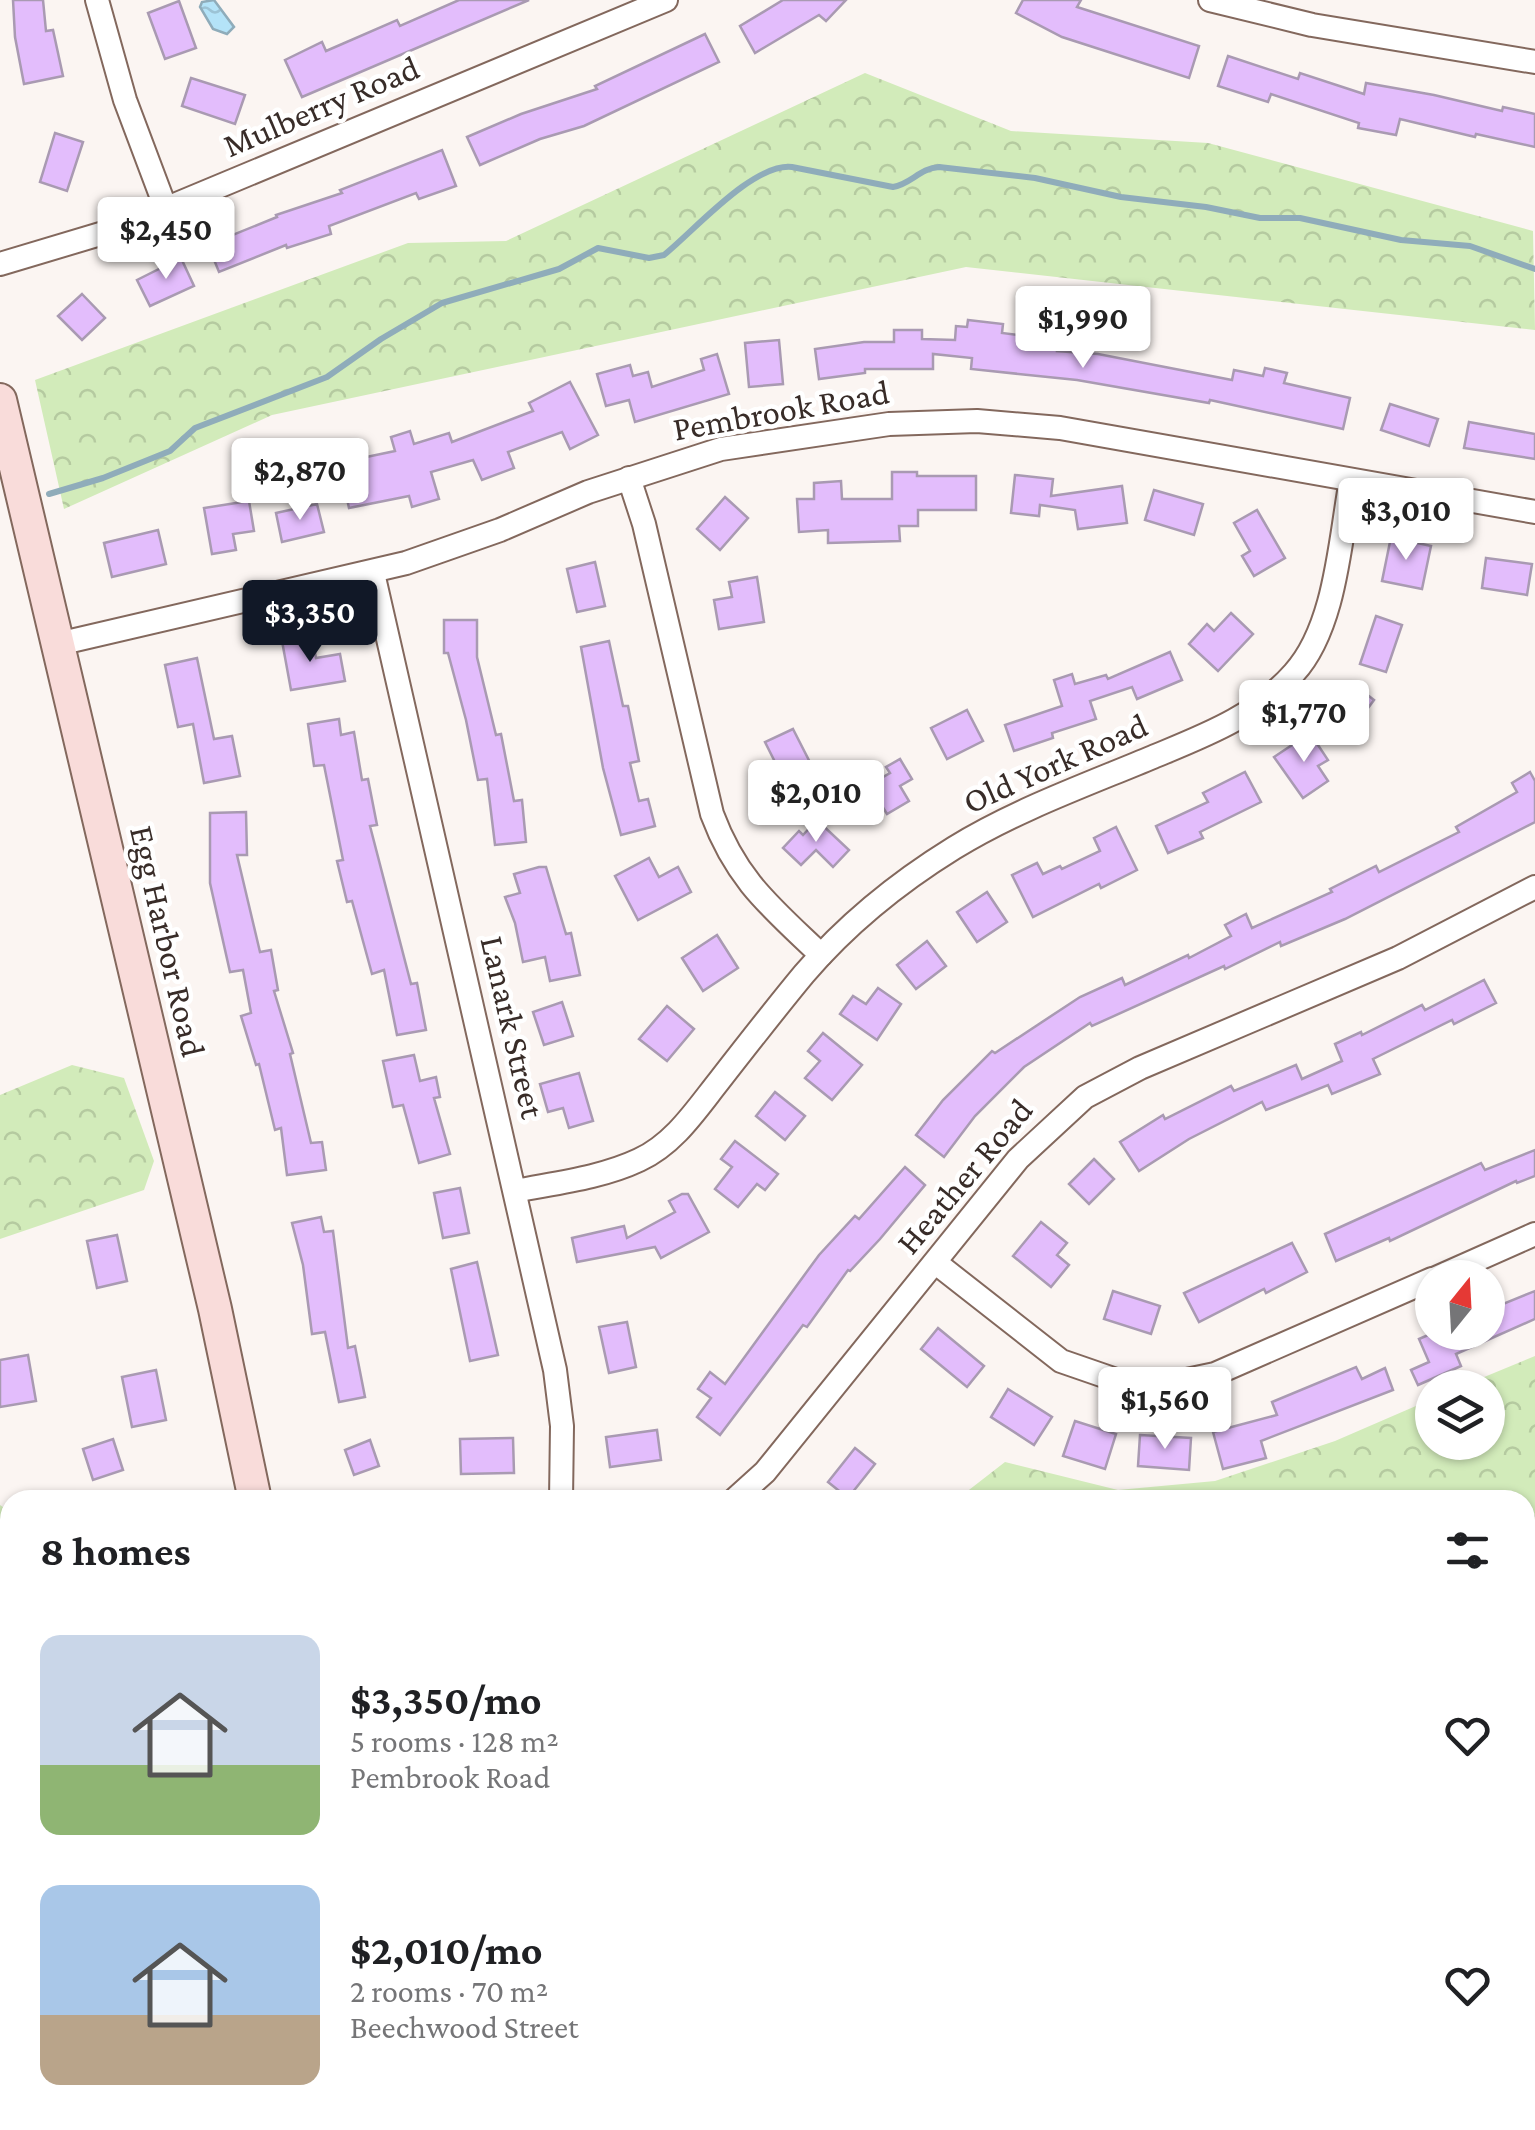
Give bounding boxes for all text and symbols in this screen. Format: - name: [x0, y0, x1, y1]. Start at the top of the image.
- street label: Mulberry Road: [217, 48, 425, 165]
- pin: $2,450: [85, 197, 247, 282]
- text: $2,450: [120, 211, 212, 247]
- pin: $1,990: [1002, 286, 1164, 371]
- text: $1,990: [1037, 300, 1129, 336]
- street label: Pembrook Road: [670, 372, 892, 449]
- pin: $2,870: [219, 438, 381, 523]
- text: $2,870: [253, 452, 347, 488]
- pin: $3,010: [1325, 478, 1487, 563]
- text: $3,010: [1360, 492, 1452, 528]
- pin: $3,350: [229, 580, 391, 665]
- text: $3,350: [264, 594, 356, 630]
- pin: $1,770: [1223, 680, 1385, 765]
- text: $1,770: [1261, 694, 1347, 730]
- street label: Old York Road: [957, 705, 1153, 821]
- pin: $2,010: [735, 760, 897, 845]
- text: $2,010: [770, 774, 862, 810]
- street label: Egg Harbor Road: [122, 822, 213, 1060]
- street label: Lanark Street: [473, 932, 553, 1123]
- street label: Heather Road: [888, 1091, 1040, 1262]
- north arrow: [1415, 1260, 1505, 1350]
- map controls: [1415, 1260, 1505, 1460]
- pin: $1,560: [1084, 1367, 1246, 1452]
- button: layers: [1415, 1370, 1505, 1460]
- text: $1,560: [1120, 1381, 1210, 1417]
- icon: filters: [1440, 1523, 1495, 1578]
- text: 8 homes: [40, 1527, 191, 1574]
- icon: home: [120, 1675, 240, 1795]
- text: $3,350/mo: [350, 1676, 542, 1723]
- icon: heart: [1440, 1708, 1495, 1763]
- text: 5 rooms · 128 m²: [350, 1723, 559, 1759]
- text: Pembrook Road: [350, 1759, 550, 1795]
- icon: home: [120, 1925, 240, 2045]
- text: $2,010/mo: [350, 1926, 543, 1973]
- icon: heart: [1440, 1958, 1495, 2013]
- text: 2 rooms · 70 m²: [350, 1973, 548, 2009]
- text: Beechwood Street: [350, 2009, 579, 2045]

